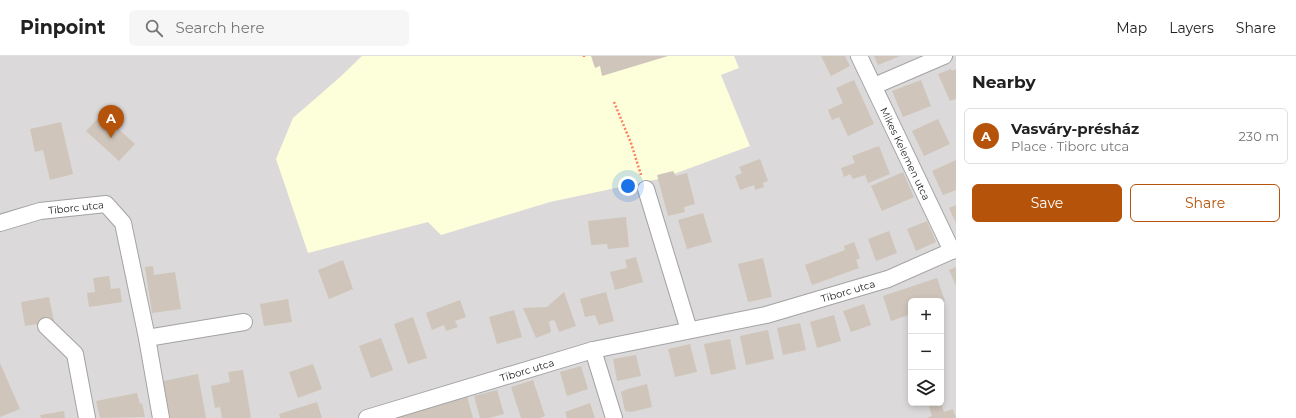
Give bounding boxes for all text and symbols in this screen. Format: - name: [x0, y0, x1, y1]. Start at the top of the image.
- search box: [129, 10, 409, 46]
- text: Pinpoint: [20, 16, 105, 39]
- icon: search: [143, 17, 165, 39]
- text: Search here: [175, 18, 265, 37]
- text: Map: [1116, 19, 1147, 37]
- text: Layers: [1169, 19, 1214, 37]
- text: Share: [1236, 19, 1276, 37]
- text: Nearby: [972, 72, 1036, 92]
- pin: A: [98, 105, 124, 138]
- street label: Mikes Kelemen utca: [877, 105, 933, 202]
- text: Vasváry-présház: [1011, 119, 1139, 138]
- text: A: [981, 128, 991, 144]
- text: 230 m: [1238, 128, 1279, 144]
- text: Place · Tiborc utca: [1011, 138, 1129, 154]
- your location: [618, 176, 638, 196]
- button: Save: [972, 184, 1122, 222]
- button: Share: [1130, 184, 1280, 222]
- street label: Tiborc utca: [48, 198, 105, 217]
- street label: Tiborc utca: [820, 277, 877, 305]
- map controls: [908, 298, 944, 406]
- button: +: [908, 298, 944, 334]
- button: −: [908, 334, 944, 370]
- street label: Tiborc utca: [498, 356, 556, 385]
- button: layers: [908, 370, 944, 406]

